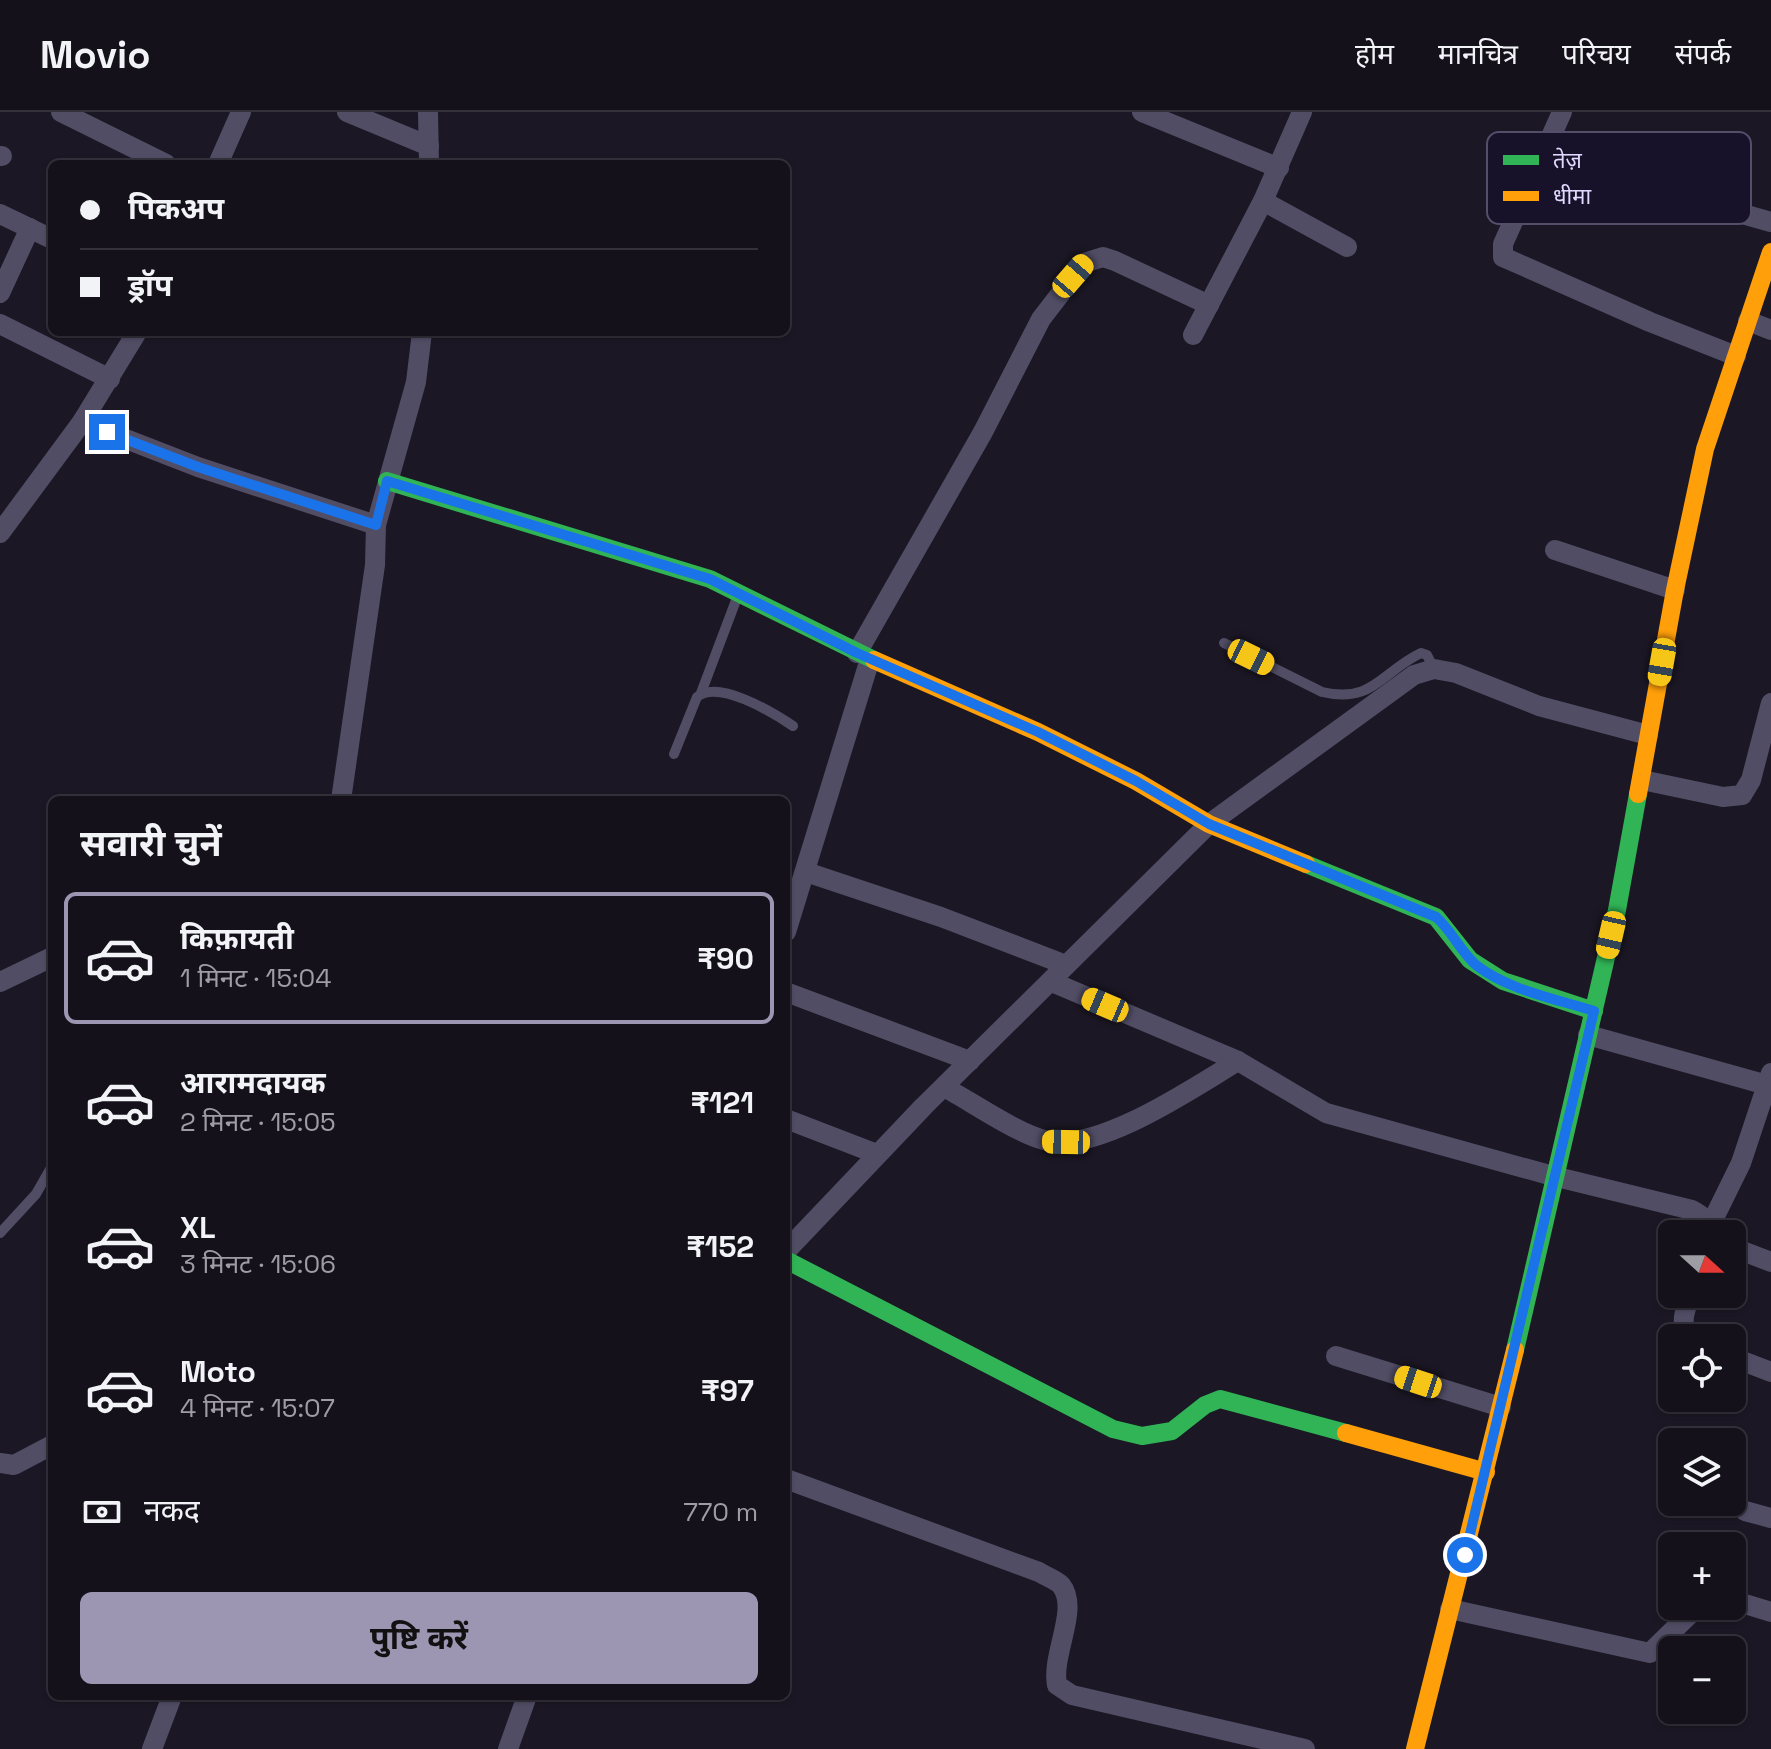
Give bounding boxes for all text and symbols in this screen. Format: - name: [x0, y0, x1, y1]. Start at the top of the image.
- text: Movio: [40, 31, 150, 79]
- text: होम: [1355, 36, 1394, 72]
- text: मानचित्र: [1438, 36, 1518, 72]
- text: परिचय: [1562, 36, 1631, 72]
- text: संपर्क: [1675, 36, 1731, 72]
- legend: [1487, 132, 1751, 224]
- text: तेज़: [1553, 146, 1583, 174]
- text: धीमा: [1553, 182, 1591, 210]
- text: पिकअप: [128, 189, 224, 228]
- car: [1048, 250, 1098, 302]
- text: ड्रॉप: [128, 266, 172, 305]
- route end: [89, 414, 125, 450]
- car: [1224, 636, 1278, 678]
- car: [1646, 636, 1678, 688]
- text: सवारी चुनें: [80, 821, 222, 867]
- car: [1594, 909, 1628, 961]
- text: किफ़ायती: [180, 919, 294, 958]
- icon: car: [84, 922, 156, 994]
- text: ₹90: [697, 939, 754, 978]
- text: 1 मिनट · 15:04: [180, 961, 332, 995]
- car: [1078, 985, 1132, 1025]
- text: आरामदायक: [180, 1063, 326, 1102]
- icon: car: [84, 1066, 156, 1138]
- text: ₹121: [690, 1083, 754, 1122]
- text: 2 मिनट · 15:05: [180, 1105, 336, 1139]
- car: [1042, 1130, 1090, 1154]
- text: XL: [180, 1208, 216, 1247]
- icon: car: [84, 1210, 156, 1282]
- north arrow: [1658, 1220, 1746, 1308]
- map controls: [1658, 1220, 1746, 1724]
- text: ₹152: [686, 1227, 754, 1266]
- text: 3 मिनट · 15:06: [180, 1247, 336, 1281]
- button: locate: [1658, 1324, 1746, 1412]
- text: Moto: [180, 1352, 256, 1391]
- icon: car: [84, 1354, 156, 1426]
- car: [1391, 1363, 1445, 1401]
- text: ₹97: [701, 1371, 754, 1410]
- text: 4 मिनट · 15:07: [180, 1391, 335, 1425]
- button: layers: [1658, 1428, 1746, 1516]
- icon: cash: [80, 1490, 124, 1534]
- text: नकद: [144, 1491, 200, 1530]
- text: 770 m: [683, 1495, 758, 1529]
- button: +: [1658, 1532, 1746, 1620]
- route start: [1447, 1537, 1483, 1573]
- button: पुष्टि करें: [80, 1592, 758, 1684]
- button: −: [1658, 1636, 1746, 1724]

